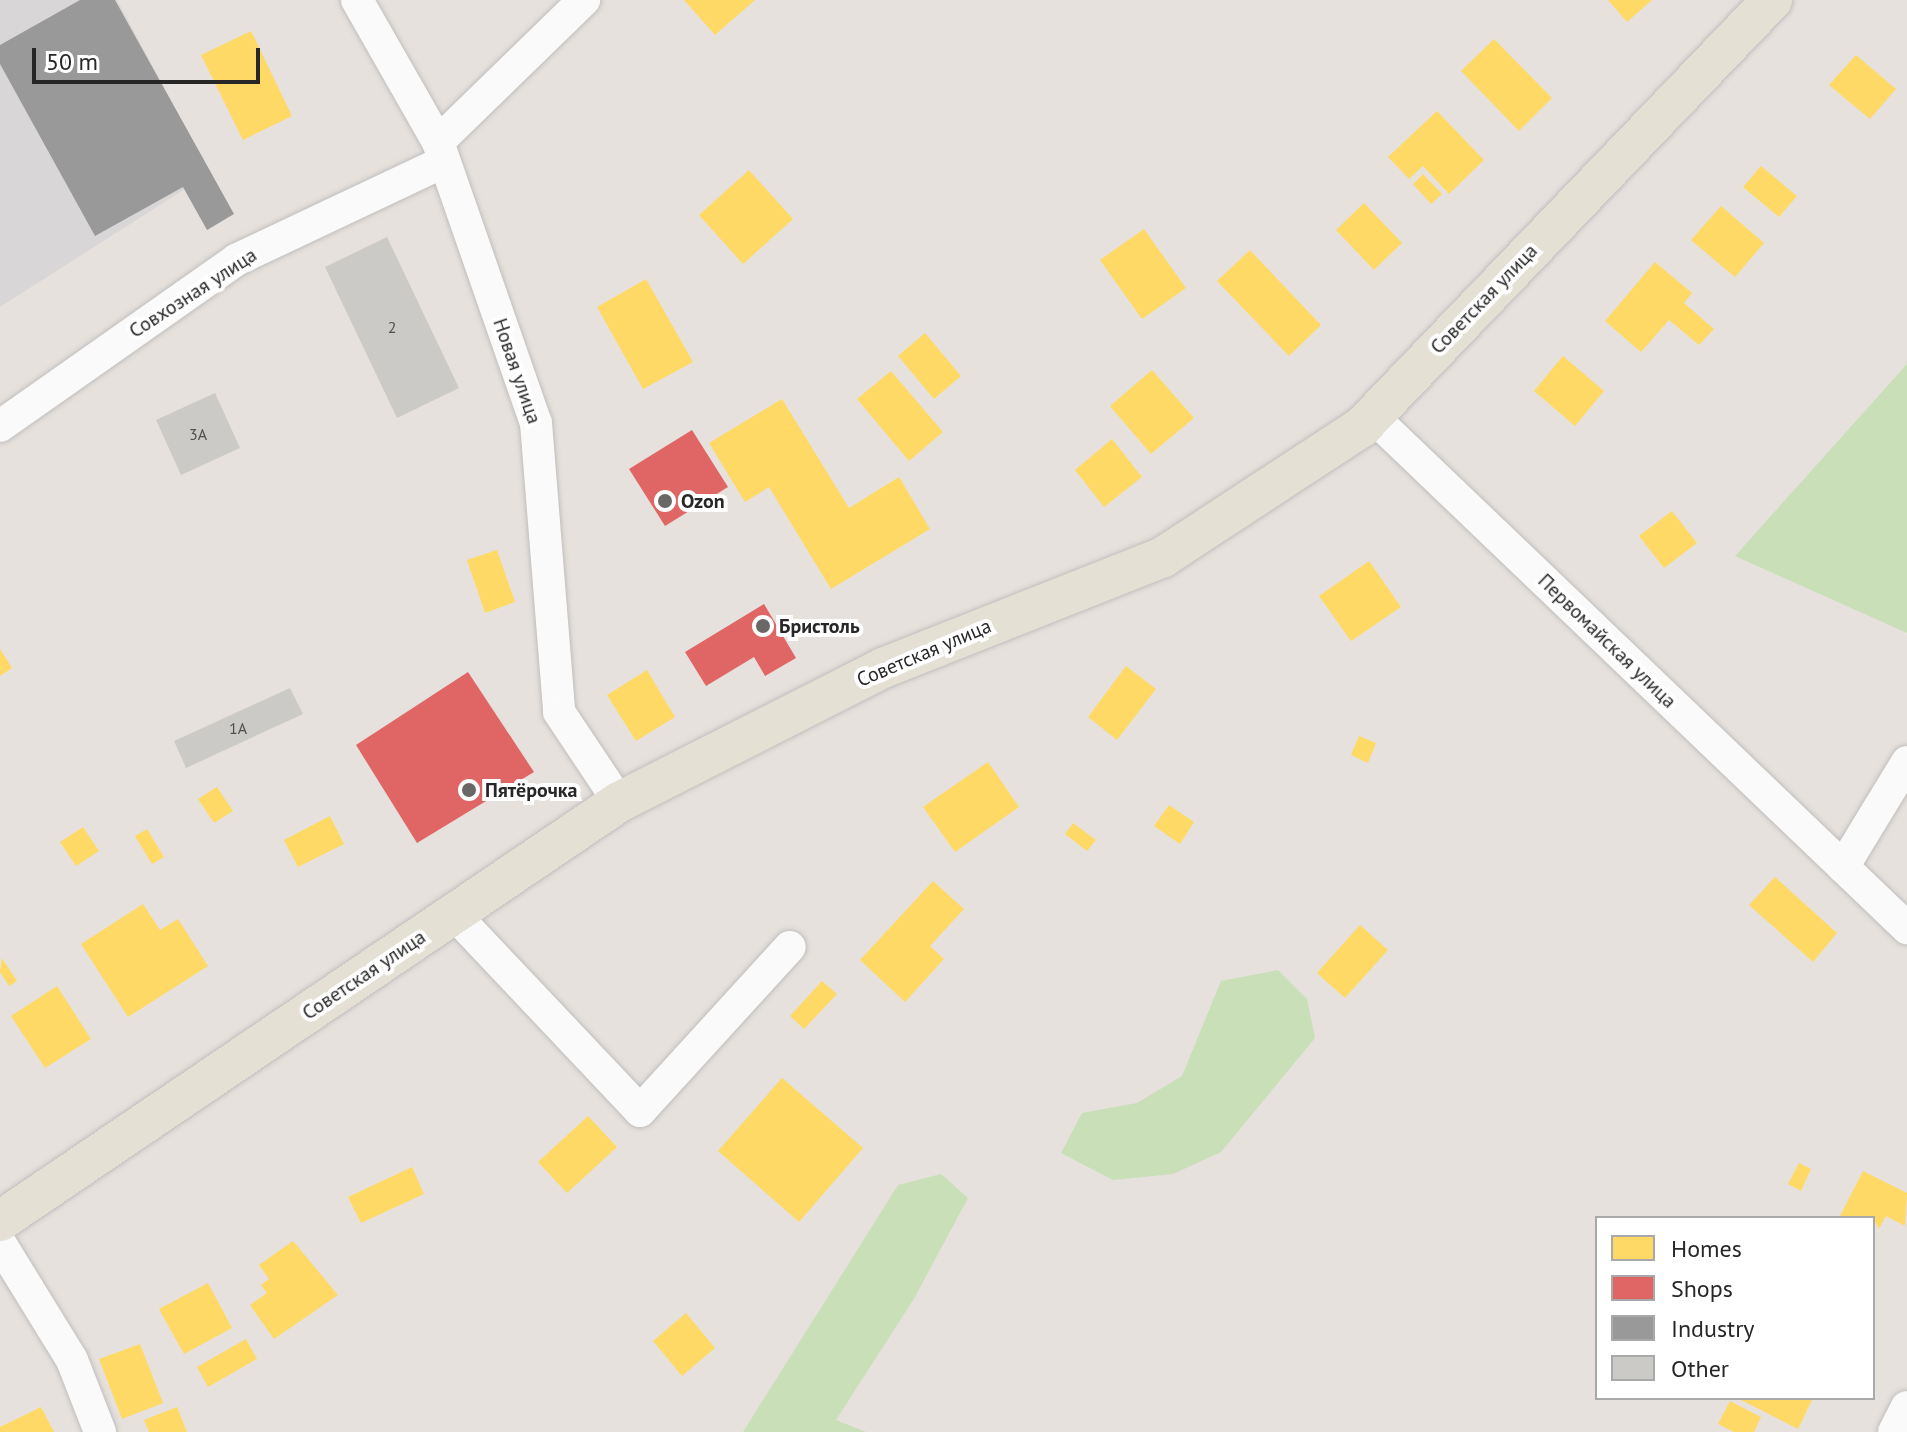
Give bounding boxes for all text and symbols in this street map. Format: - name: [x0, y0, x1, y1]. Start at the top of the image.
- scale bar: [36, 32, 264, 82]
- text: 50 m: [46, 46, 98, 77]
- street label: Советская улица: [1426, 239, 1542, 359]
- street label: Совхозная улица: [125, 243, 261, 343]
- street label: Новая улица: [488, 315, 546, 427]
- house number: 2: [388, 317, 396, 337]
- house number: 3А: [189, 424, 207, 444]
- place label: Ozon: [681, 489, 725, 513]
- marker: Ozon: [656, 492, 674, 510]
- street label: Первомайская улица: [1533, 569, 1681, 713]
- place label: Бристоль: [779, 614, 860, 638]
- street label: Советская улица: [853, 614, 995, 692]
- marker: Бристоль: [754, 617, 772, 635]
- house number: 1А: [229, 718, 247, 738]
- place label: Пятёрочка: [485, 778, 578, 802]
- marker: Пятёрочка: [460, 781, 478, 799]
- street label: Советская улица: [298, 925, 430, 1025]
- legend: [1595, 1216, 1875, 1400]
- text: Homes: [1671, 1233, 1742, 1264]
- text: Shops: [1671, 1273, 1733, 1304]
- text: Industry: [1671, 1313, 1755, 1344]
- text: Other: [1671, 1353, 1729, 1384]

